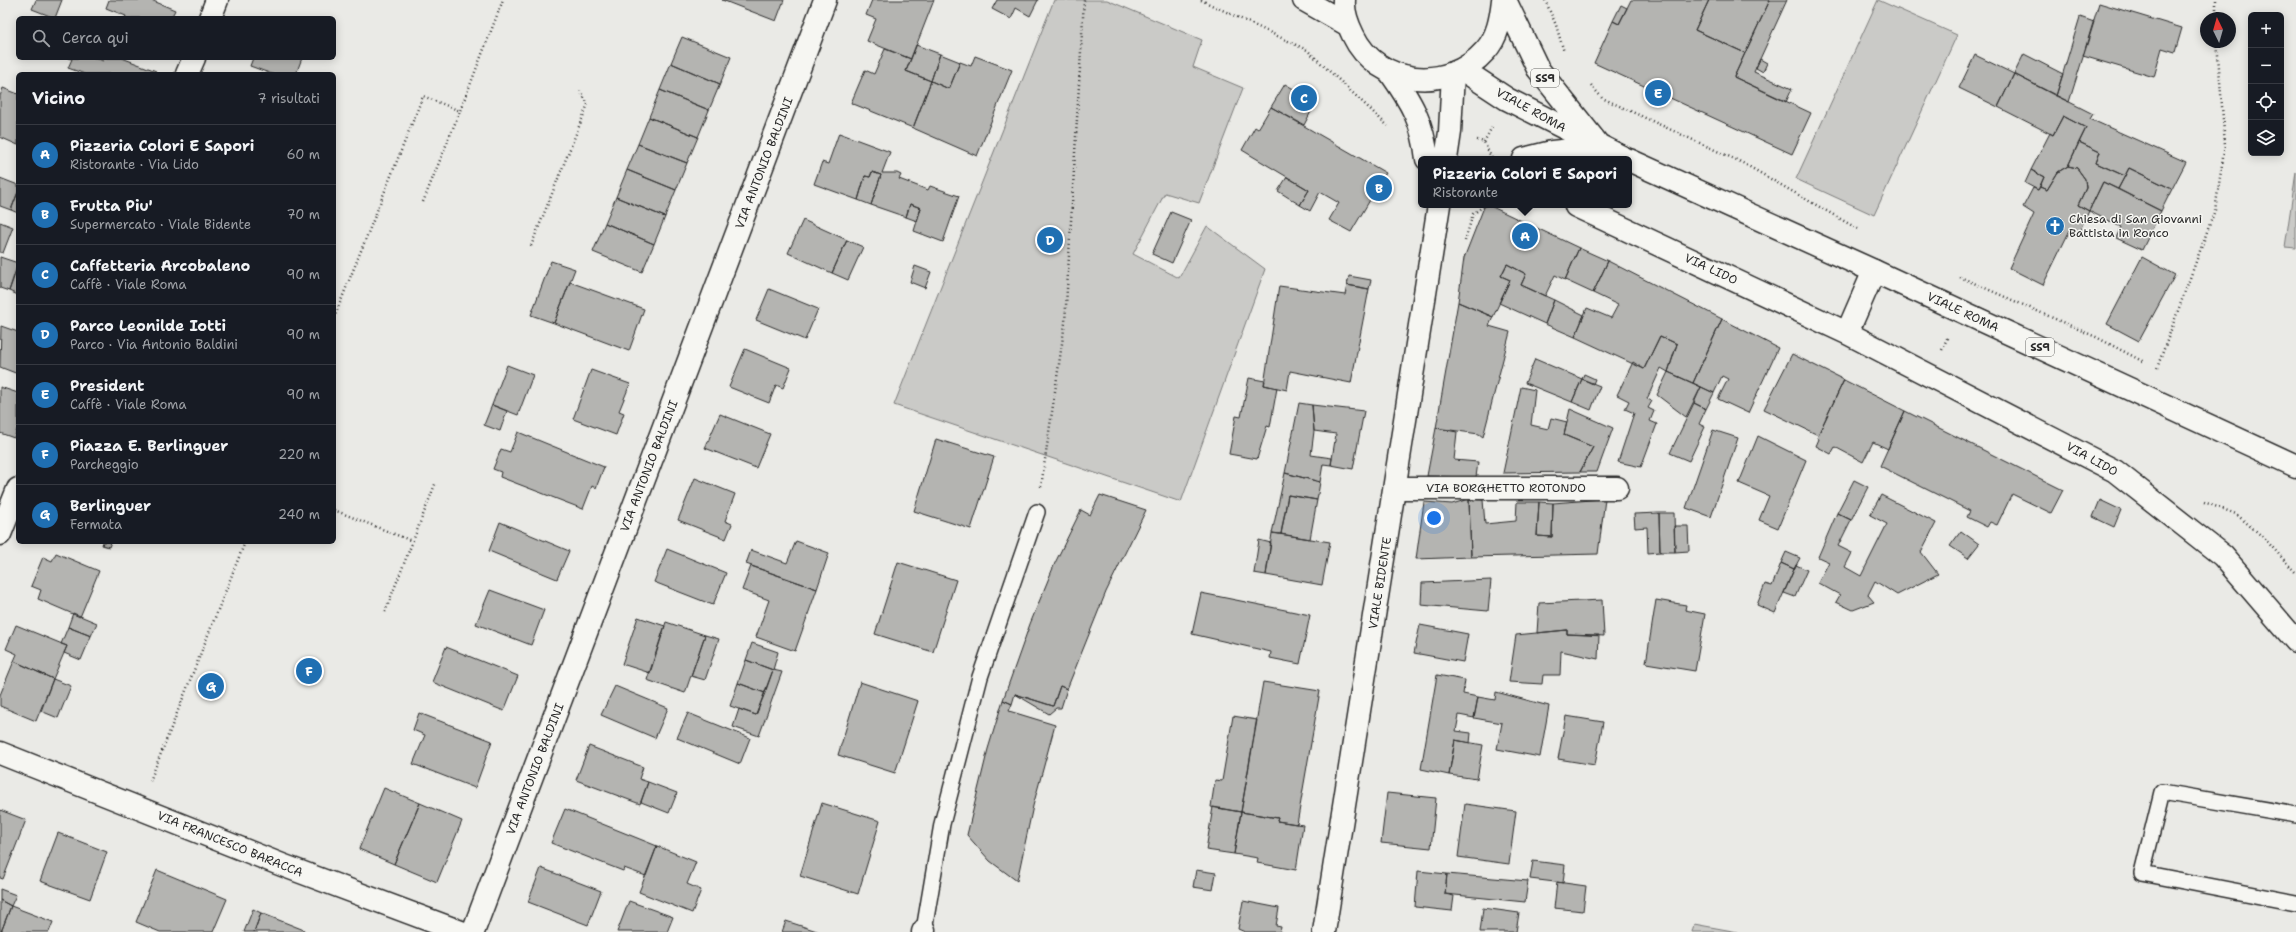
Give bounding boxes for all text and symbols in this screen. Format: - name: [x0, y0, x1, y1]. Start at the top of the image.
- north arrow: [2200, 12, 2236, 48]
- map controls: [2248, 12, 2284, 156]
- button: +: [2248, 12, 2284, 48]
- search box: [16, 16, 336, 60]
- icon: search: [30, 27, 52, 49]
- text: Cerca qui: [62, 28, 129, 48]
- button: −: [2248, 48, 2284, 84]
- road number: SS9: [1531, 69, 1559, 87]
- pin: E: [1645, 78, 1671, 108]
- pin: C: [1291, 83, 1317, 113]
- street label: VIALE ROMA: [1493, 84, 1569, 136]
- button: locate: [2248, 84, 2284, 120]
- text: Vicino: [32, 87, 85, 109]
- text: 7 risultati: [257, 90, 320, 107]
- street label: VIA ANTONIO BALDINI: [731, 94, 797, 231]
- button: layers: [2248, 120, 2284, 156]
- text: Pizzeria Colori E Sapori: [70, 136, 254, 156]
- text: A: [40, 146, 50, 163]
- text: 60 m: [287, 146, 320, 163]
- text: Ristorante · Via Lido: [70, 156, 199, 173]
- popup: [1418, 156, 1632, 208]
- text: Pizzeria Colori E Sapori: [1433, 164, 1617, 184]
- pin: B: [1366, 173, 1392, 203]
- text: Ristorante: [1433, 184, 1498, 201]
- text: Frutta Piu': [70, 196, 153, 216]
- text: B: [41, 206, 49, 223]
- text: 70 m: [286, 206, 320, 223]
- place label: Chiesa di San Giovanni Battista in Ronco: [2069, 211, 2202, 241]
- church icon: Chiesa di San Giovanni Battista in Ronco: [2044, 215, 2066, 237]
- text: Supermercato · Viale Bidente: [70, 216, 251, 233]
- pin: A: [1512, 221, 1538, 251]
- pin: D: [1037, 225, 1063, 255]
- street label: VIA LIDO: [1682, 250, 1740, 288]
- text: Caffetteria Arcobaleno: [70, 256, 250, 276]
- text: C: [41, 266, 49, 283]
- text: 90 m: [286, 266, 320, 283]
- text: Caffè · Viale Roma: [70, 276, 187, 293]
- street label: VIALE ROMA: [1924, 288, 2002, 336]
- text: Parco Leonilde Iotti: [70, 316, 226, 336]
- text: D: [40, 326, 50, 343]
- text: 90 m: [286, 326, 320, 343]
- text: Parco · Via Antonio Baldini: [70, 336, 238, 353]
- road number: SS9: [2026, 338, 2054, 356]
- text: President: [70, 376, 144, 396]
- text: E: [41, 386, 49, 403]
- text: 90 m: [286, 386, 320, 403]
- text: Caffè · Viale Roma: [70, 396, 187, 413]
- street label: VIA ANTONIO BALDINI: [616, 397, 682, 534]
- text: Piazza E. Berlinguer: [70, 436, 228, 456]
- street label: VIA LIDO: [2063, 438, 2121, 480]
- text: F: [41, 446, 49, 463]
- text: 220 m: [278, 446, 320, 463]
- text: Parcheggio: [70, 456, 139, 473]
- street label: VIA BORGHETTO ROTONDO: [1426, 480, 1586, 496]
- text: Berlinguer: [70, 496, 151, 516]
- text: G: [40, 506, 50, 523]
- text: 240 m: [278, 506, 320, 523]
- your location: [1424, 508, 1444, 528]
- text: Fermata: [70, 516, 122, 533]
- street label: VIALE BIDENTE: [1365, 536, 1395, 630]
- pin: F: [296, 656, 322, 686]
- pin: G: [198, 671, 224, 701]
- street label: VIA ANTONIO BALDINI: [502, 700, 568, 837]
- street label: VIA FRANCESCO BARACCA: [155, 807, 305, 881]

